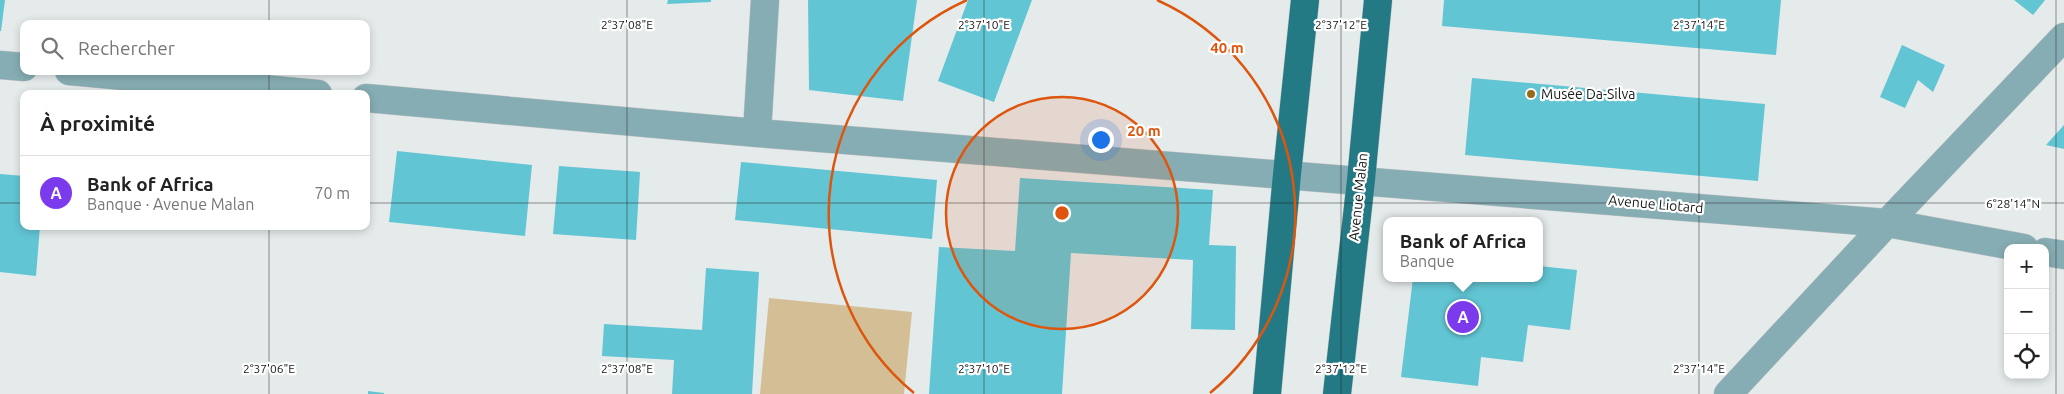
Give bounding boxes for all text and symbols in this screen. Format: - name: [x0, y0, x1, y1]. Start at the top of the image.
- text: 2°37'08"E: [601, 18, 653, 31]
- text: 2°37'10"E: [958, 18, 1010, 31]
- text: 2°37'12"E: [1315, 18, 1367, 31]
- text: 2°37'14"E: [1673, 18, 1725, 31]
- search box: [20, 20, 370, 75]
- icon: search: [38, 34, 66, 62]
- text: Rechercher: [78, 37, 175, 59]
- text: 40 m: [1210, 39, 1244, 56]
- place label: Musée Da-Silva: [1541, 86, 1635, 102]
- marker: Musée Da-Silva: [1525, 88, 1537, 100]
- text: À proximité: [40, 111, 155, 135]
- text: 20 m: [1127, 122, 1161, 139]
- your location: [1088, 127, 1114, 153]
- street label: Avenue Malan: [1345, 152, 1371, 242]
- text: Bank of Africa: [87, 173, 214, 195]
- text: A: [50, 184, 62, 202]
- text: 70 m: [314, 184, 350, 202]
- street label: Avenue Liotard: [1608, 192, 1704, 216]
- text: Banque · Avenue Malan: [87, 195, 254, 213]
- text: 6°28'14"N: [1986, 197, 2040, 210]
- centre of rings: [1053, 204, 1071, 222]
- popup: [1383, 217, 1543, 282]
- text: Bank of Africa: [1400, 230, 1526, 252]
- map controls: [2004, 244, 2049, 379]
- button: +: [2004, 244, 2049, 289]
- text: Banque: [1400, 252, 1455, 270]
- button: −: [2004, 289, 2049, 334]
- pin: A: [1447, 298, 1479, 336]
- button: locate: [2004, 334, 2049, 379]
- text: 2°37'06"E: [243, 362, 295, 375]
- text: 2°37'08"E: [601, 362, 653, 375]
- text: 2°37'10"E: [958, 362, 1010, 375]
- text: 2°37'12"E: [1315, 362, 1367, 375]
- text: 2°37'14"E: [1673, 362, 1725, 375]

